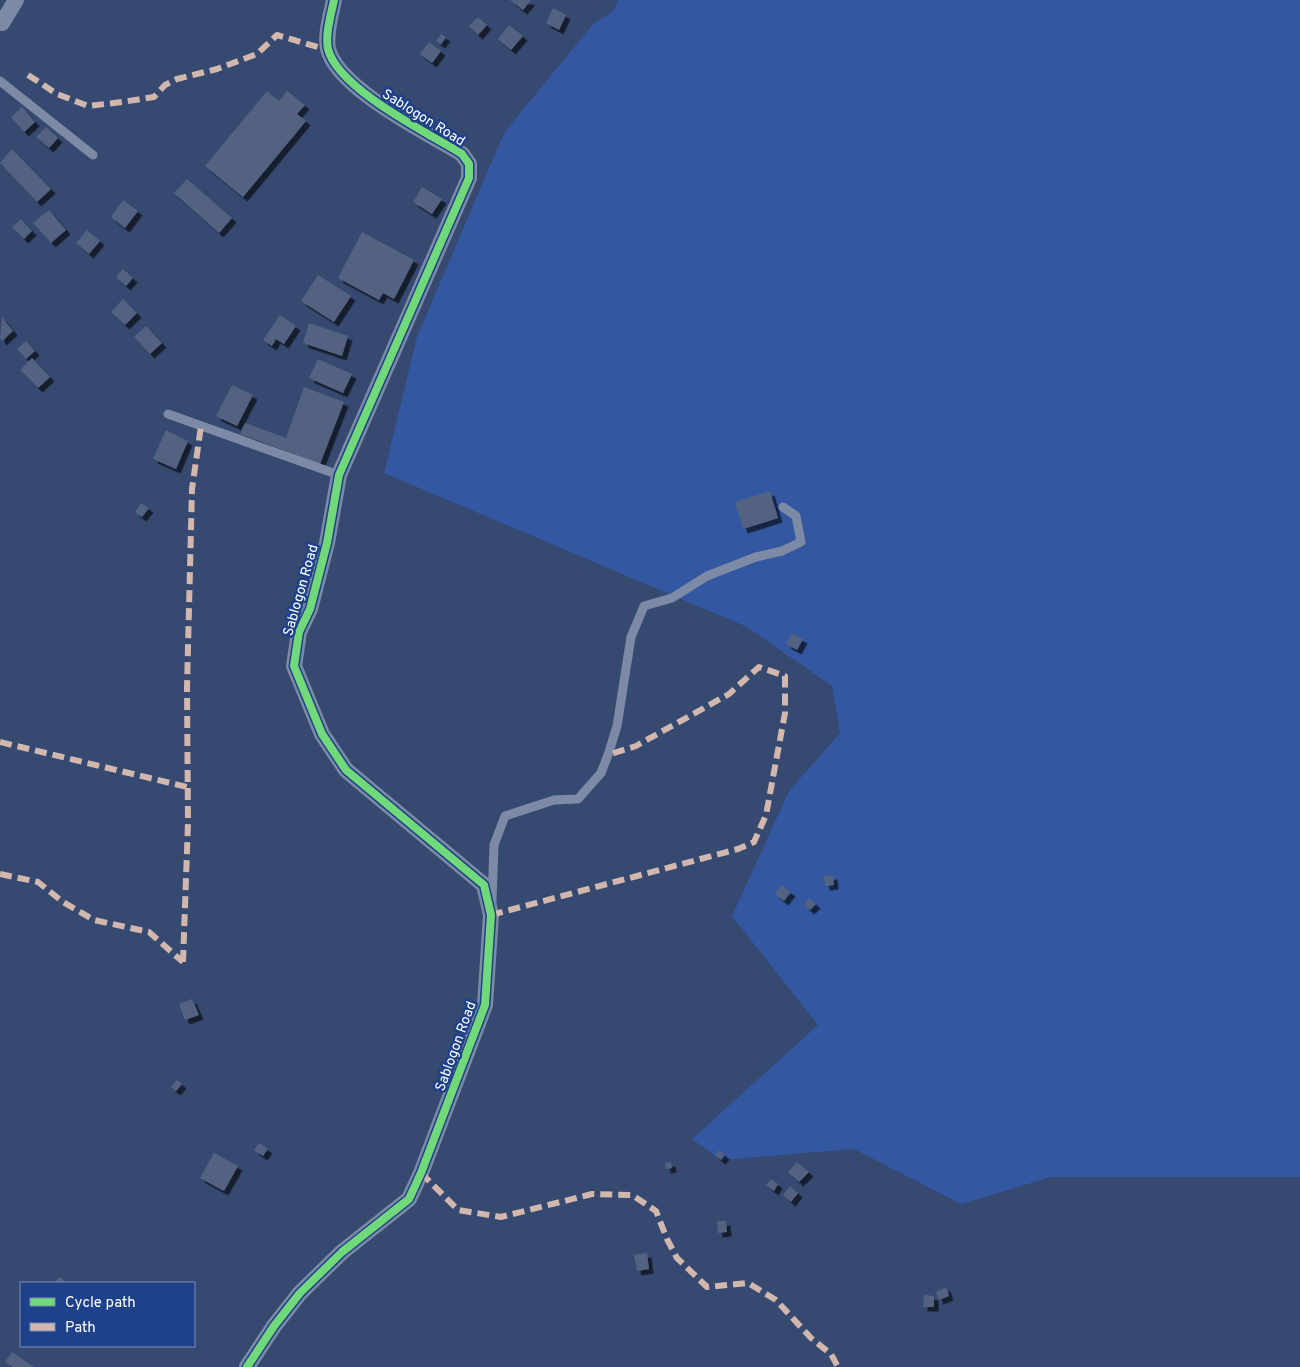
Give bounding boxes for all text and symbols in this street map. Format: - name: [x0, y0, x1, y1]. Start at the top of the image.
- street label: Sablogon Road: [379, 86, 468, 151]
- street label: Sablogon Road: [280, 543, 323, 638]
- street label: Sablogon Road: [432, 999, 481, 1094]
- legend: [20, 1282, 195, 1347]
- text: Cycle path: [65, 1294, 136, 1313]
- text: Path: [65, 1319, 96, 1338]

